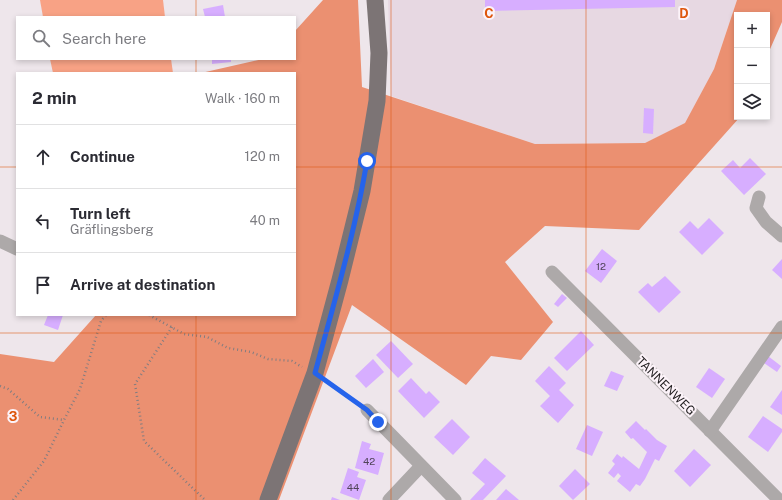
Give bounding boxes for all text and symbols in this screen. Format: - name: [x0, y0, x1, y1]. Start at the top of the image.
- text: C: [484, 6, 494, 21]
- text: D: [679, 6, 689, 21]
- map controls: [734, 12, 770, 120]
- button: +: [734, 12, 770, 48]
- search box: [16, 16, 296, 60]
- icon: search: [30, 27, 52, 49]
- text: Search here: [62, 30, 146, 47]
- button: −: [734, 48, 770, 84]
- button: layers: [734, 84, 770, 120]
- text: 2 min: [32, 88, 77, 108]
- text: Walk · 160 m: [205, 91, 280, 106]
- icon: ahead: [32, 146, 54, 168]
- text: Continue: [70, 148, 135, 165]
- text: 120 m: [245, 149, 280, 164]
- route start: [358, 152, 376, 170]
- text: Turn left: [70, 205, 131, 222]
- icon: left: [32, 210, 54, 232]
- text: 40 m: [249, 213, 280, 228]
- text: Gräflingsberg: [70, 222, 154, 237]
- house number: 12: [596, 260, 606, 272]
- icon: arrive: [32, 274, 54, 296]
- text: Arrive at destination: [70, 276, 215, 293]
- street label: TANNENWEG: [634, 354, 698, 418]
- text: 3: [9, 409, 18, 424]
- route end: [369, 413, 387, 431]
- house number: 42: [363, 455, 375, 467]
- house number: 44: [347, 481, 359, 493]

